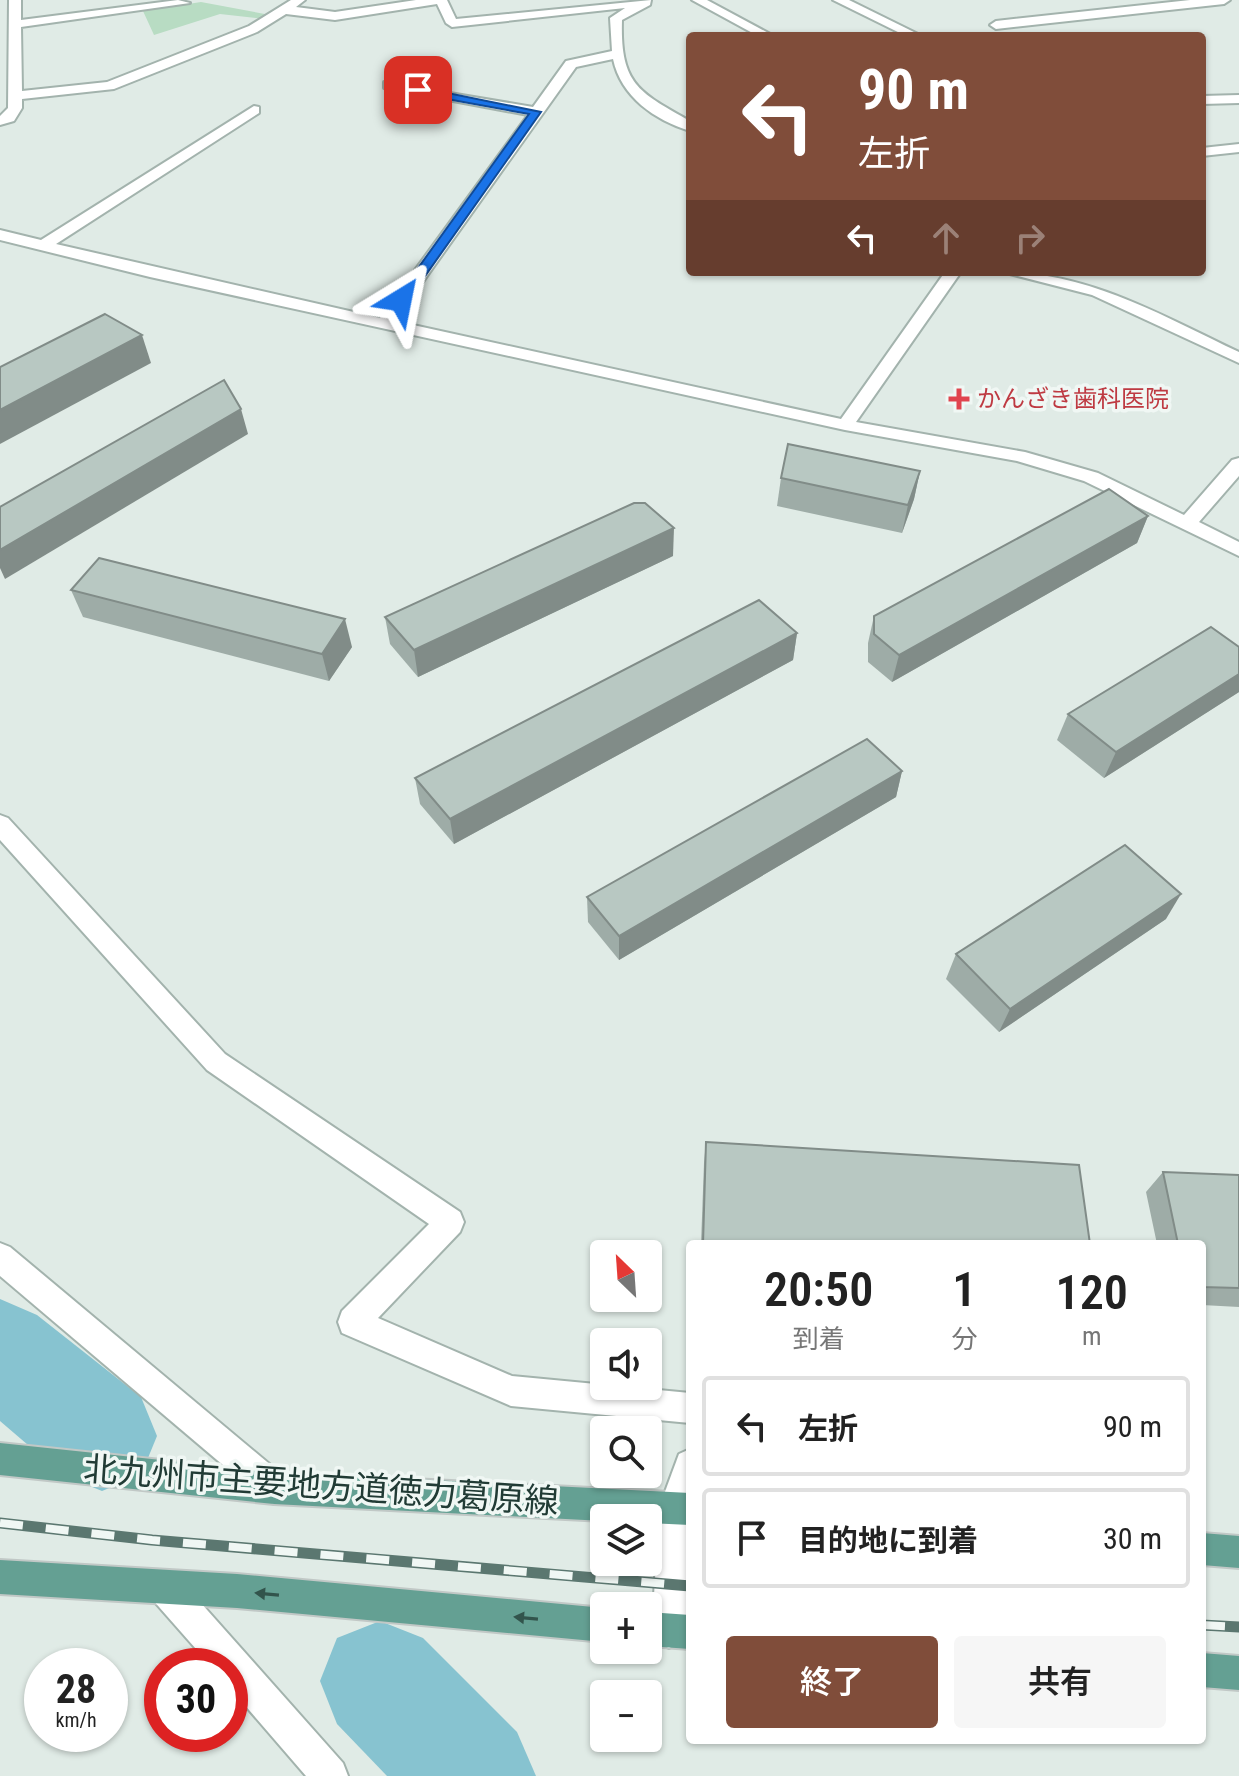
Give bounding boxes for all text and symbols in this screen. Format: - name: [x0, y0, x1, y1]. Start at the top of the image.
- pin: [384, 56, 452, 124]
- text: 90 m: [858, 57, 969, 123]
- icon: left: [726, 64, 830, 168]
- icon: arrive: [396, 68, 440, 112]
- text: 左折: [858, 133, 930, 175]
- icon: left: [840, 216, 884, 260]
- icon: ahead: [924, 216, 968, 260]
- icon: right: [1008, 216, 1052, 260]
- position arrow: [359, 258, 443, 342]
- place label: かんざき歯科医院: [977, 385, 1169, 413]
- marker: かんざき歯科医院: [948, 388, 970, 410]
- north arrow: [590, 1240, 662, 1312]
- map controls: [590, 1240, 662, 1752]
- text: 20:50: [764, 1261, 873, 1318]
- text: 1: [952, 1261, 976, 1318]
- text: 120: [1056, 1264, 1128, 1321]
- text: m: [1082, 1321, 1102, 1351]
- text: 到着: [793, 1324, 845, 1354]
- text: 分: [951, 1324, 977, 1354]
- button: sound: [590, 1328, 662, 1400]
- icon: left: [730, 1404, 774, 1448]
- text: 90 m: [1103, 1409, 1162, 1444]
- text: 左折: [798, 1411, 858, 1446]
- button: search: [590, 1416, 662, 1488]
- street label: 北九州市主要地方道徳力葛原線: [82, 1448, 560, 1522]
- button: layers: [590, 1504, 662, 1576]
- icon: arrive: [730, 1516, 774, 1560]
- text: 30 m: [1103, 1521, 1162, 1556]
- text: 目的地に到着: [798, 1523, 978, 1558]
- one-way arrow: [254, 1588, 279, 1601]
- button: +: [590, 1592, 662, 1664]
- one-way arrow: [513, 1611, 538, 1624]
- button: 終了: [726, 1636, 938, 1728]
- button: 共有: [954, 1636, 1166, 1728]
- speed limit sign: 30: [144, 1648, 248, 1752]
- text: 28: [56, 1666, 96, 1713]
- button: −: [590, 1680, 662, 1752]
- text: km/h: [55, 1708, 97, 1732]

